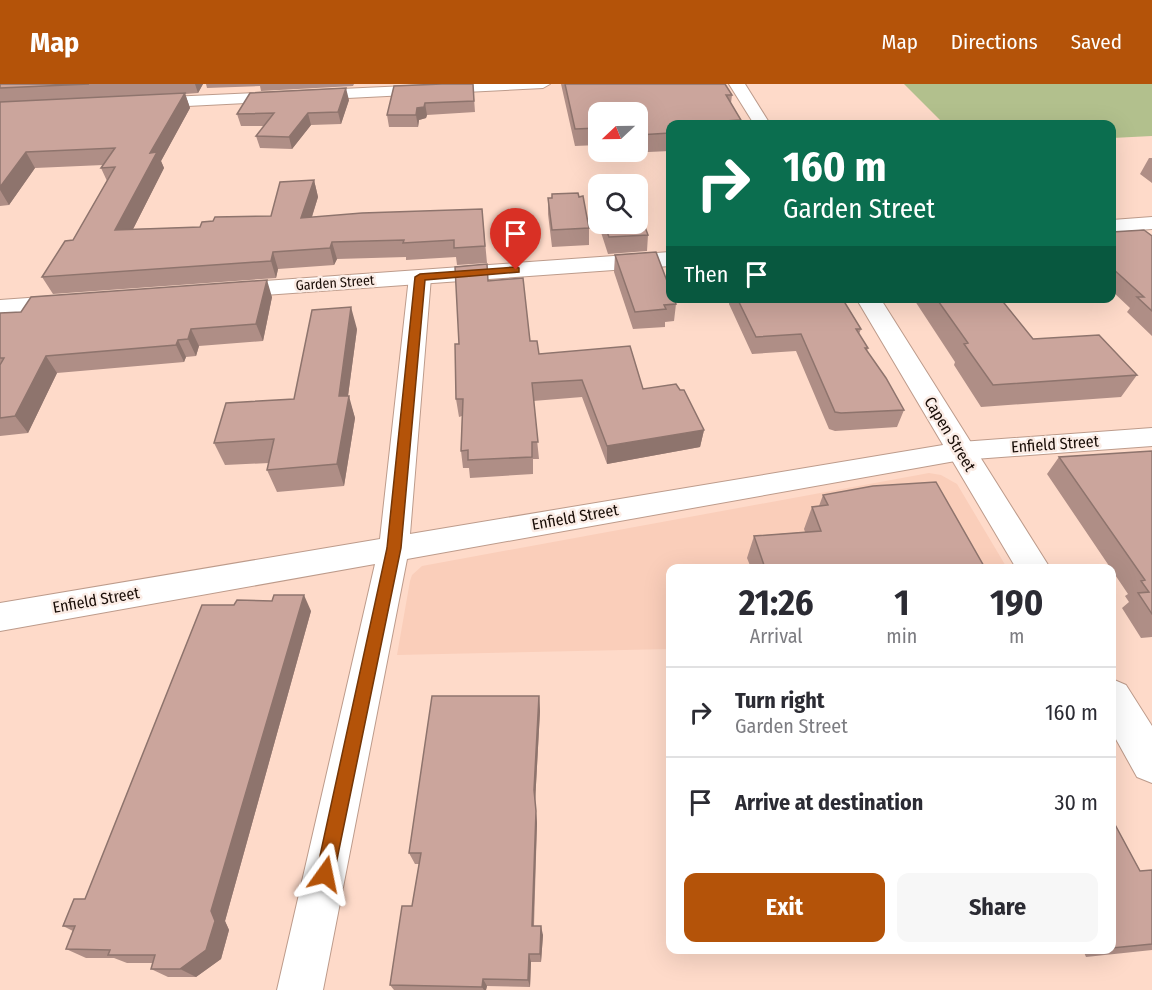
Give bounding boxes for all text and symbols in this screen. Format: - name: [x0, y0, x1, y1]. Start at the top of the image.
- text: Map: [30, 26, 79, 59]
- text: Map: [881, 29, 918, 55]
- text: Directions: [951, 29, 1038, 55]
- text: Saved: [1071, 29, 1122, 55]
- north arrow: [588, 102, 648, 162]
- map controls: [588, 102, 648, 234]
- text: 160 m: [783, 142, 886, 192]
- icon: right: [684, 144, 762, 222]
- button: search: [588, 174, 648, 234]
- text: Garden Street: [783, 193, 935, 225]
- pin: [490, 208, 541, 270]
- icon: arrive: [499, 217, 532, 250]
- icon: arrive: [740, 258, 773, 291]
- text: Then: [684, 261, 728, 288]
- street label: Garden Street: [295, 272, 375, 294]
- street label: Capen Street: [920, 393, 980, 475]
- street label: Enfield Street: [1011, 431, 1100, 457]
- street label: Enfield Street: [530, 500, 621, 534]
- text: 21:26: [739, 581, 814, 625]
- text: 1: [894, 581, 909, 625]
- text: 190: [990, 581, 1043, 625]
- street label: Enfield Street: [51, 583, 142, 617]
- text: Arrival: [750, 624, 803, 648]
- text: min: [886, 624, 917, 648]
- text: m: [1009, 624, 1024, 648]
- text: Turn right: [735, 687, 824, 714]
- icon: right: [684, 696, 717, 729]
- text: 160 m: [1045, 699, 1098, 726]
- text: Garden Street: [735, 714, 848, 738]
- icon: arrive: [684, 786, 717, 819]
- text: Arrive at destination: [735, 789, 923, 816]
- text: 30 m: [1055, 789, 1098, 816]
- position arrow: [293, 842, 357, 906]
- button: Exit: [684, 873, 885, 942]
- button: Share: [897, 873, 1098, 942]

